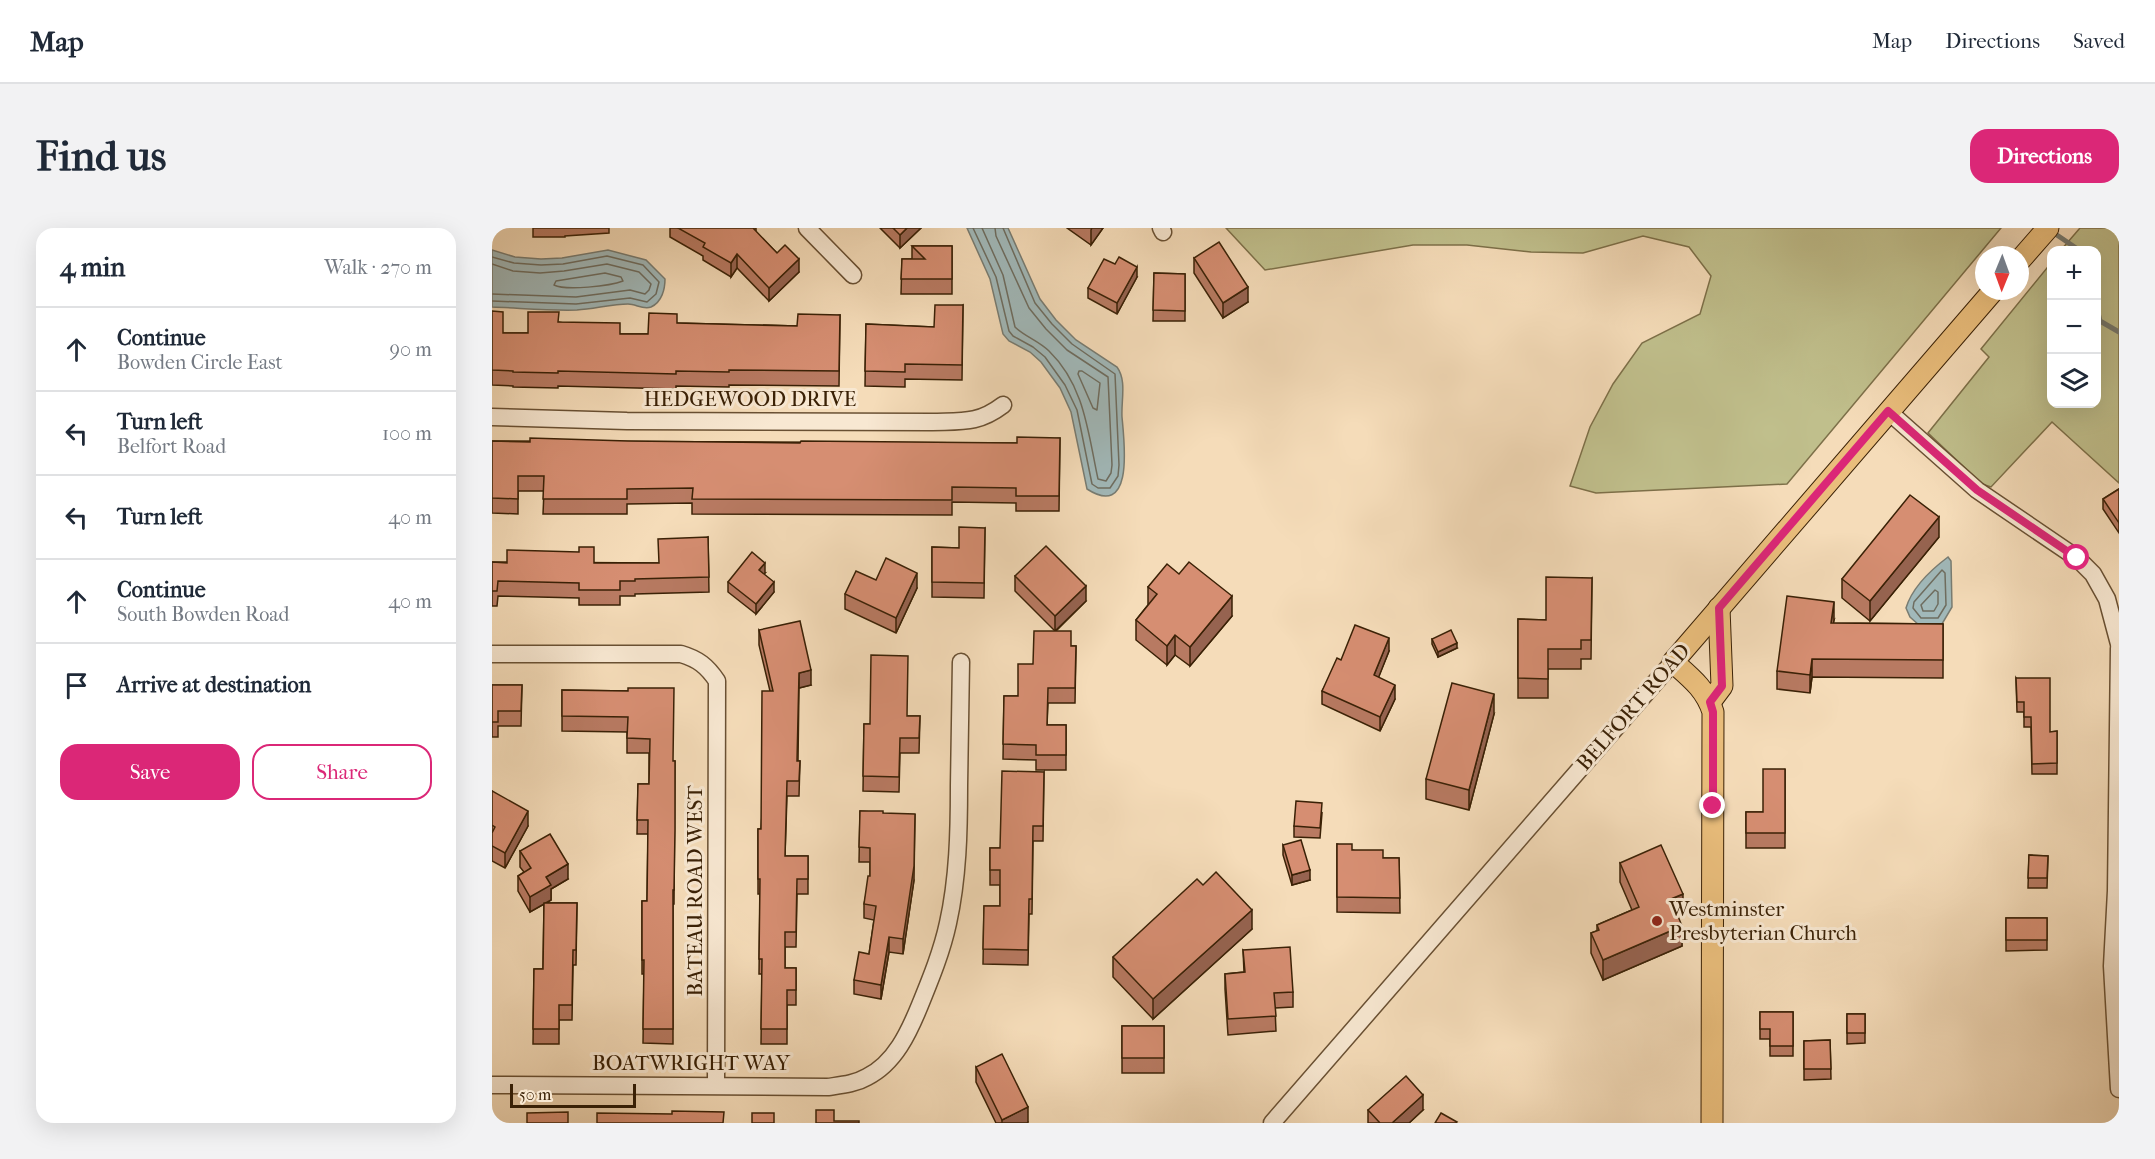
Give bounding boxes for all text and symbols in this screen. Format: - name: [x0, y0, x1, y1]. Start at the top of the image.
- text: Map: [30, 25, 84, 58]
- text: Map: [1872, 29, 1912, 53]
- text: Directions: [1945, 29, 2040, 53]
- text: Saved: [2073, 29, 2125, 53]
- button: Directions: [1970, 129, 2119, 183]
- text: Find us: [36, 132, 166, 181]
- north arrow: [1975, 246, 2029, 300]
- map controls: [2047, 246, 2101, 408]
- button: +: [2047, 246, 2101, 300]
- text: 4 min: [60, 252, 125, 283]
- text: Walk · 270 m: [324, 256, 432, 279]
- button: −: [2047, 300, 2101, 354]
- text: Continue: [117, 325, 206, 351]
- icon: ahead: [60, 333, 93, 366]
- text: 90 m: [390, 338, 432, 361]
- text: Bowden Circle East: [117, 351, 283, 374]
- button: layers: [2047, 354, 2101, 408]
- street label: HEDGEWOOD DRIVE: [644, 387, 856, 411]
- text: Turn left: [117, 409, 203, 435]
- icon: left: [60, 417, 93, 450]
- text: 100 m: [382, 422, 432, 445]
- text: Belfort Road: [117, 435, 226, 458]
- icon: left: [60, 501, 93, 534]
- text: Turn left: [117, 504, 203, 530]
- text: 40 m: [388, 506, 432, 529]
- route start: [2063, 544, 2089, 570]
- text: Continue: [117, 577, 206, 603]
- icon: ahead: [60, 585, 93, 618]
- text: 40 m: [388, 590, 432, 613]
- text: South Bowden Road: [117, 603, 290, 626]
- street label: BELFORT ROAD: [1571, 639, 1695, 775]
- icon: arrive: [60, 669, 93, 702]
- text: Arrive at destination: [117, 672, 311, 698]
- button: Save: [60, 744, 240, 800]
- button: Share: [252, 744, 432, 800]
- street label: BATEAU ROAD WEST: [683, 785, 707, 997]
- route end: [1699, 792, 1725, 818]
- place label: Westminster Presbyterian Church: [1668, 897, 1857, 945]
- marker: Westminster Presbyterian Church: [1650, 914, 1664, 928]
- street label: BOATWRIGHT WAY: [592, 1051, 791, 1075]
- scale bar: [510, 1081, 636, 1108]
- text: 50 m: [519, 1085, 551, 1104]

